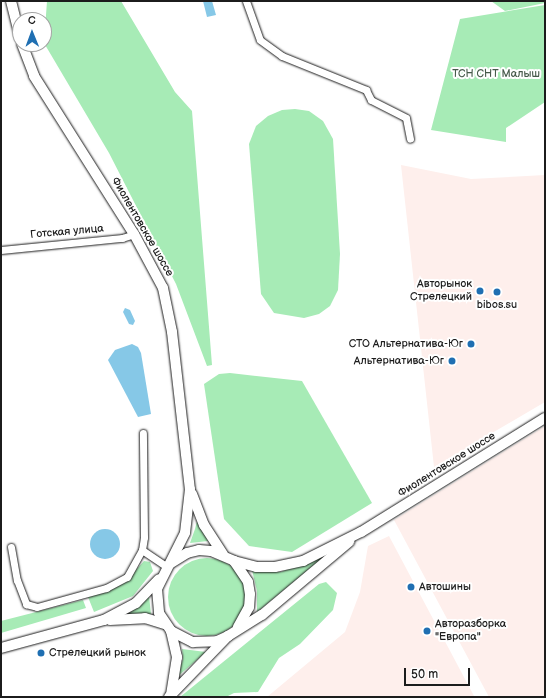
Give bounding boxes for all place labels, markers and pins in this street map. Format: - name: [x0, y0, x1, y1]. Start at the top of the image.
- place label: Авторынок Стрелецкий: [410, 278, 472, 304]
- marker: Авторынок Стрелецкий: [475, 286, 485, 296]
- marker: bibos.su: [492, 287, 502, 297]
- place label: bibos.su: [477, 298, 517, 312]
- place label: СТО Альтернатива-Юг: [349, 337, 463, 351]
- marker: СТО Альтернатива-Юг: [466, 339, 476, 349]
- place label: Альтернатива-Юг: [354, 354, 444, 368]
- marker: Альтернатива-Юг: [447, 356, 457, 366]
- place label: Автошины: [419, 580, 471, 594]
- marker: Автошины: [406, 582, 416, 592]
- place label: Авторазборка "Европа": [435, 618, 506, 644]
- marker: Авторазборка "Европа": [422, 626, 432, 636]
- place label: Стрелецкий рынок: [49, 646, 146, 660]
- marker: Стрелецкий рынок: [36, 648, 46, 658]

